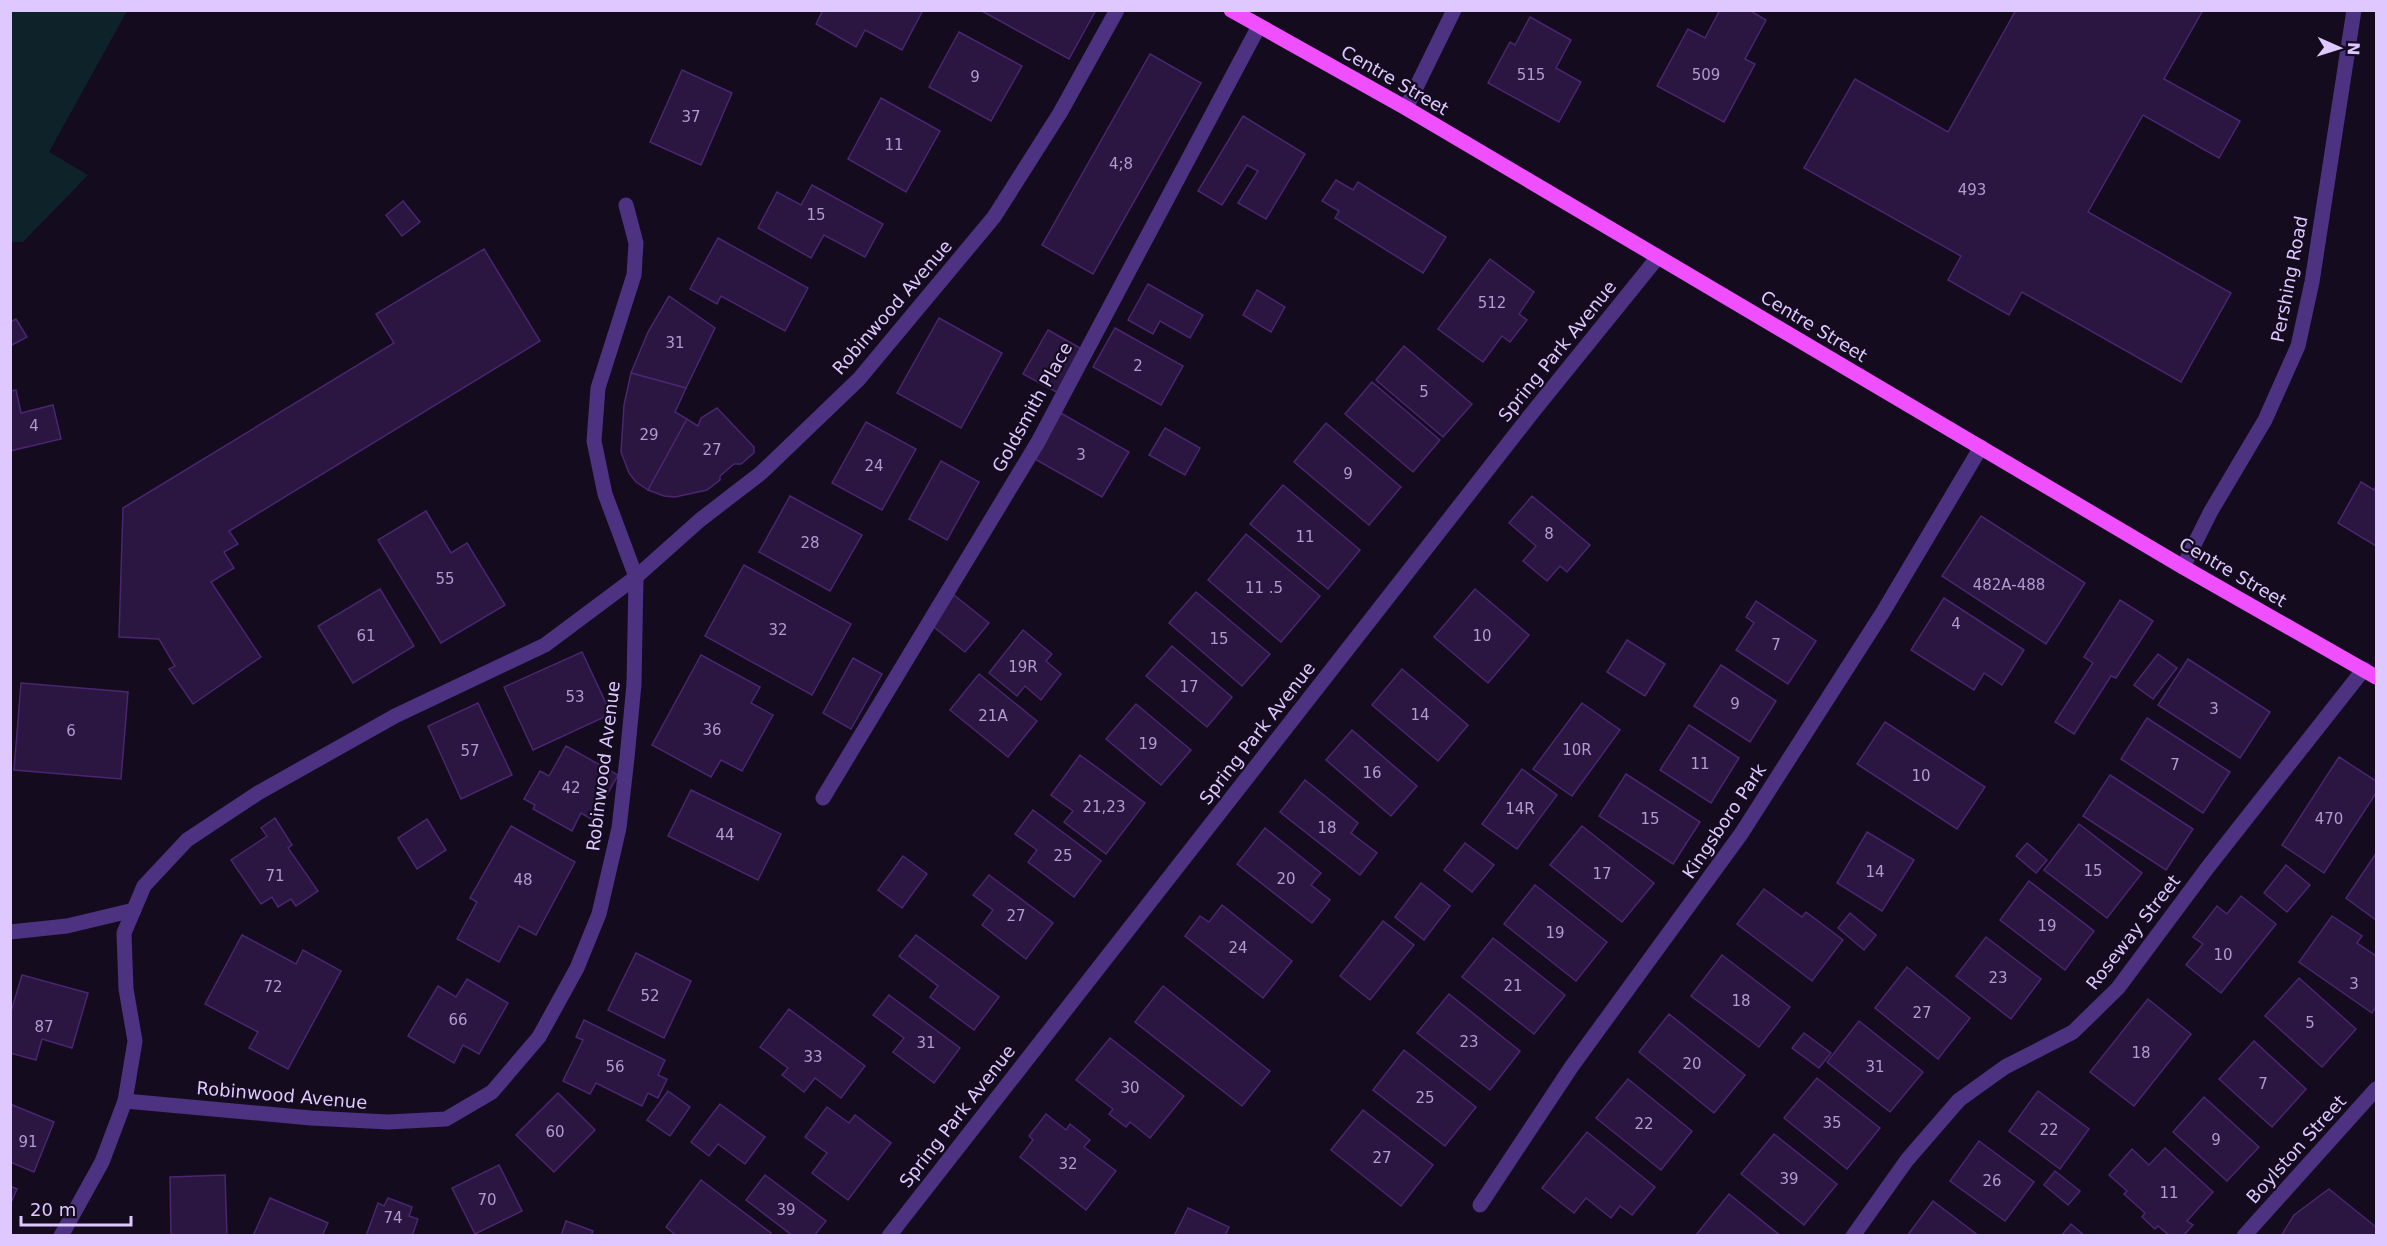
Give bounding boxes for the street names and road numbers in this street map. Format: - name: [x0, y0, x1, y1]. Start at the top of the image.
- street label: Centre Street: [1338, 41, 1452, 119]
- street label: Pershing Road: [2266, 214, 2312, 344]
- street label: Robinwood Avenue: [828, 235, 956, 379]
- street label: Spring Park Avenue: [1494, 276, 1620, 426]
- street label: Centre Street: [1757, 286, 1871, 366]
- street label: Goldsmith Place: [988, 338, 1076, 476]
- street label: Centre Street: [2176, 533, 2290, 611]
- street label: Spring Park Avenue: [1195, 657, 1319, 809]
- street label: Robinwood Avenue: [582, 680, 624, 852]
- street label: Kingsboro Park: [1678, 759, 1771, 882]
- street label: Roseway Street: [2082, 870, 2184, 994]
- street label: Spring Park Avenue: [895, 1040, 1019, 1192]
- street label: Robinwood Avenue: [196, 1077, 368, 1113]
- street label: Boylston Street: [2242, 1091, 2350, 1207]

